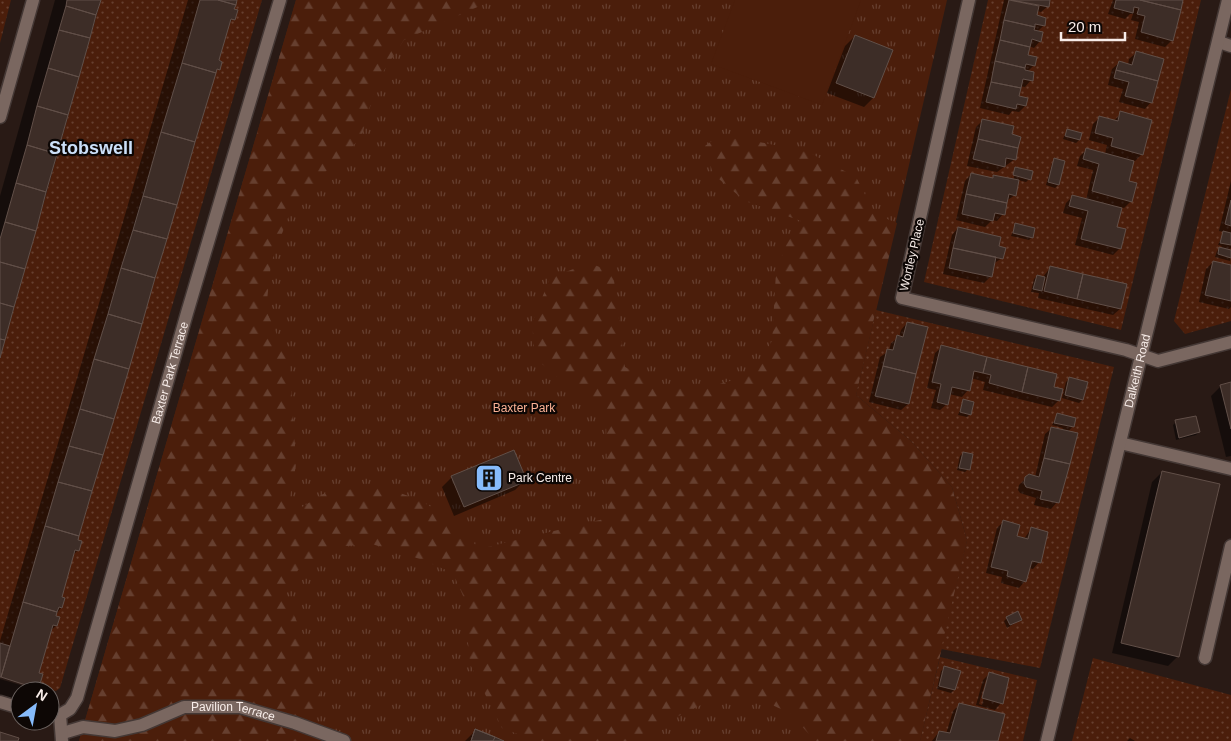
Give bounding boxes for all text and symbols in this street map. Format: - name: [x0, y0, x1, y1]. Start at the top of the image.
- scale bar: [1061, 10, 1125, 42]
- text: 20 m: [1068, 18, 1101, 35]
- district label: Stobswell: [49, 138, 133, 158]
- street label: Wortley Place: [897, 217, 927, 293]
- street label: Baxter Park Terrace: [149, 320, 191, 426]
- street label: Dalkeith Road: [1122, 333, 1153, 409]
- park label: Baxter Park: [493, 401, 556, 415]
- building icon: Park Centre: [474, 463, 504, 493]
- place label: Park Centre: [508, 471, 572, 485]
- north arrow: [10, 681, 60, 731]
- text: N: [33, 686, 50, 704]
- street label: Pavilion Terrace: [191, 700, 277, 724]

